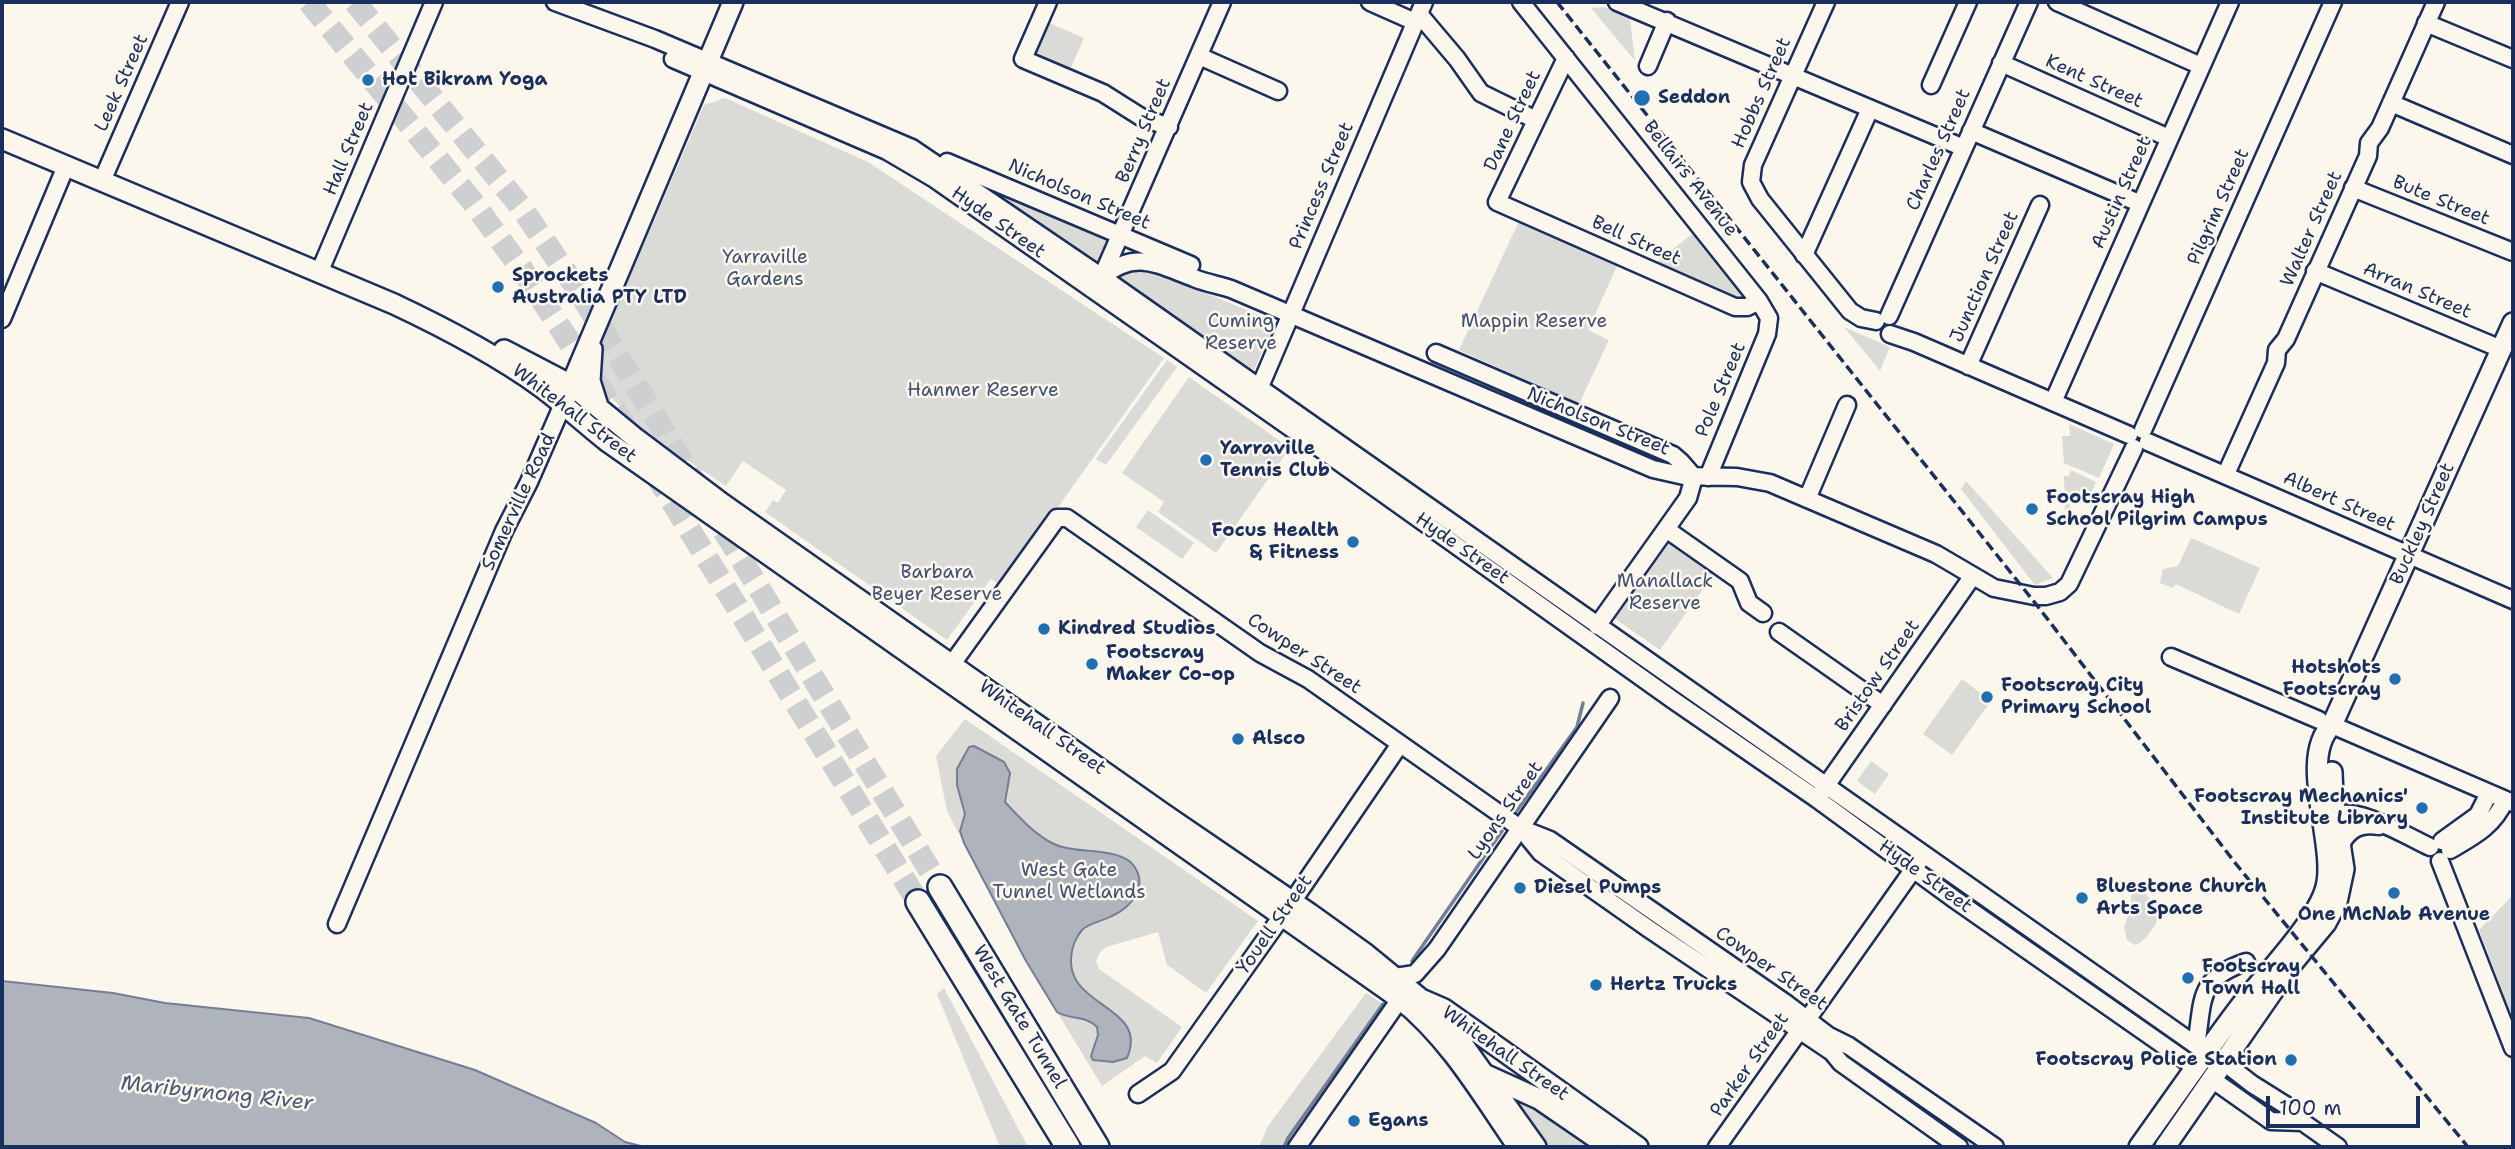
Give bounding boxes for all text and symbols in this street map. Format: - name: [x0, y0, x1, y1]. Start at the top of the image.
- street label: Leek Street: [90, 31, 154, 135]
- street label: Hobbs Street: [1727, 34, 1797, 152]
- street label: Kent Street: [2042, 50, 2146, 114]
- street label: Dane Street: [1480, 67, 1546, 175]
- place label: Hot Bikram Yoga: [382, 69, 547, 91]
- marker: Hot Bikram Yoga: [360, 72, 376, 88]
- street label: Berry Street: [1112, 75, 1176, 187]
- street label: Charles Street: [1902, 86, 1976, 214]
- place label: Seddon: [1658, 87, 1730, 109]
- marker: Seddon: [1632, 88, 1652, 108]
- street label: Hall Street: [319, 99, 379, 199]
- street label: Bellairs Avenue: [1638, 116, 1742, 242]
- street label: Princess Street: [1285, 119, 1359, 253]
- street label: Austin Street: [2087, 133, 2157, 253]
- street label: Pilgrim Street: [2183, 145, 2255, 269]
- street label: Nicholson Street: [1005, 155, 1153, 235]
- street label: Walter Street: [2276, 168, 2348, 290]
- street label: Bute Street: [2389, 171, 2493, 231]
- street label: Hyde Street: [947, 182, 1049, 264]
- street label: Junction Street: [1946, 208, 2024, 346]
- street label: Bell Street: [1588, 211, 1684, 271]
- park label: Yarraville Gardens: [722, 247, 808, 291]
- street label: Arran Street: [2359, 258, 2475, 324]
- place label: Sprockets Australia PTY LTD: [512, 265, 687, 309]
- marker: Sprockets Australia PTY LTD: [490, 279, 506, 295]
- park label: Cuming Reserve: [1205, 311, 1277, 355]
- park label: Mappin Reserve: [1461, 311, 1607, 333]
- street label: Pole Street: [1691, 339, 1751, 441]
- street label: Whitehall Street: [507, 360, 641, 468]
- park label: Hanmer Reserve: [907, 380, 1059, 402]
- street label: Nicholson Street: [1523, 383, 1673, 461]
- street label: Somerville Road: [477, 430, 561, 574]
- place label: Yarraville Tennis Club: [1220, 438, 1330, 482]
- marker: Yarraville Tennis Club: [1198, 452, 1214, 468]
- street label: Buckley Street: [2386, 459, 2460, 589]
- street label: Albert Street: [2279, 467, 2399, 537]
- place label: Footscray High School Pilgrim Campus: [2046, 487, 2268, 531]
- marker: Footscray High School Pilgrim Campus: [2024, 501, 2040, 517]
- street label: Hyde Street: [1411, 508, 1513, 590]
- place label: Focus Health & Fitness: [1211, 520, 1339, 564]
- marker: Focus Health & Fitness: [1345, 534, 1361, 550]
- park label: Barbara Beyer Reserve: [872, 562, 1002, 606]
- park label: Manallack Reserve: [1617, 571, 1713, 615]
- street label: Cowper Street: [1243, 609, 1365, 699]
- street label: Bristow Street: [1831, 616, 1925, 736]
- place label: Kindred Studios: [1058, 618, 1215, 640]
- marker: Kindred Studios: [1036, 621, 1052, 637]
- place label: Footscray Maker Co-op: [1106, 642, 1235, 686]
- marker: Footscray Maker Co-op: [1084, 656, 1100, 672]
- place label: Hotshots Footscray: [2283, 657, 2381, 701]
- marker: Hotshots Footscray: [2387, 671, 2403, 687]
- place label: Footscray City Primary School: [2001, 675, 2151, 719]
- street label: Whitehall Street: [974, 676, 1110, 780]
- marker: Footscray City Primary School: [1979, 689, 1995, 705]
- place label: Alsco: [1252, 728, 1305, 750]
- marker: Alsco: [1230, 731, 1246, 747]
- street label: Lyons Street: [1464, 757, 1548, 865]
- place label: Footscray Mechanics' Institute Library: [2194, 786, 2408, 830]
- marker: Footscray Mechanics' Institute Library: [2414, 800, 2430, 816]
- street label: Hyde Street: [1874, 836, 1976, 918]
- park label: West Gate Tunnel Wetlands: [992, 860, 1146, 904]
- street label: Youell Street: [1232, 871, 1318, 979]
- place label: Bluestone Church Arts Space: [2096, 876, 2267, 920]
- place label: Diesel Pumps: [1534, 877, 1661, 899]
- marker: Diesel Pumps: [1512, 880, 1528, 896]
- marker: One McNab Avenue: [2386, 885, 2402, 901]
- marker: Bluestone Church Arts Space: [2074, 890, 2090, 906]
- place label: One McNab Avenue: [2298, 904, 2490, 926]
- street label: Cowper Street: [1711, 922, 1831, 1016]
- street label: West Gate Tunnel: [967, 941, 1071, 1093]
- place label: Footscray Town Hall: [2202, 956, 2300, 1000]
- marker: Footscray Town Hall: [2180, 970, 2196, 986]
- place label: Hertz Trucks: [1610, 974, 1737, 996]
- marker: Hertz Trucks: [1588, 977, 1604, 993]
- street label: Whitehall Street: [1437, 1002, 1573, 1106]
- street label: Parker Street: [1706, 1009, 1794, 1121]
- place label: Footscray Police Station: [2035, 1049, 2277, 1071]
- marker: Footscray Police Station: [2283, 1052, 2299, 1068]
- water label: Maribyrnong River: [119, 1071, 315, 1117]
- scale bar: [2270, 1082, 2424, 1126]
- text: 100 m: [2279, 1094, 2342, 1122]
- place label: Egans: [1368, 1110, 1428, 1132]
- marker: Egans: [1346, 1113, 1362, 1129]

